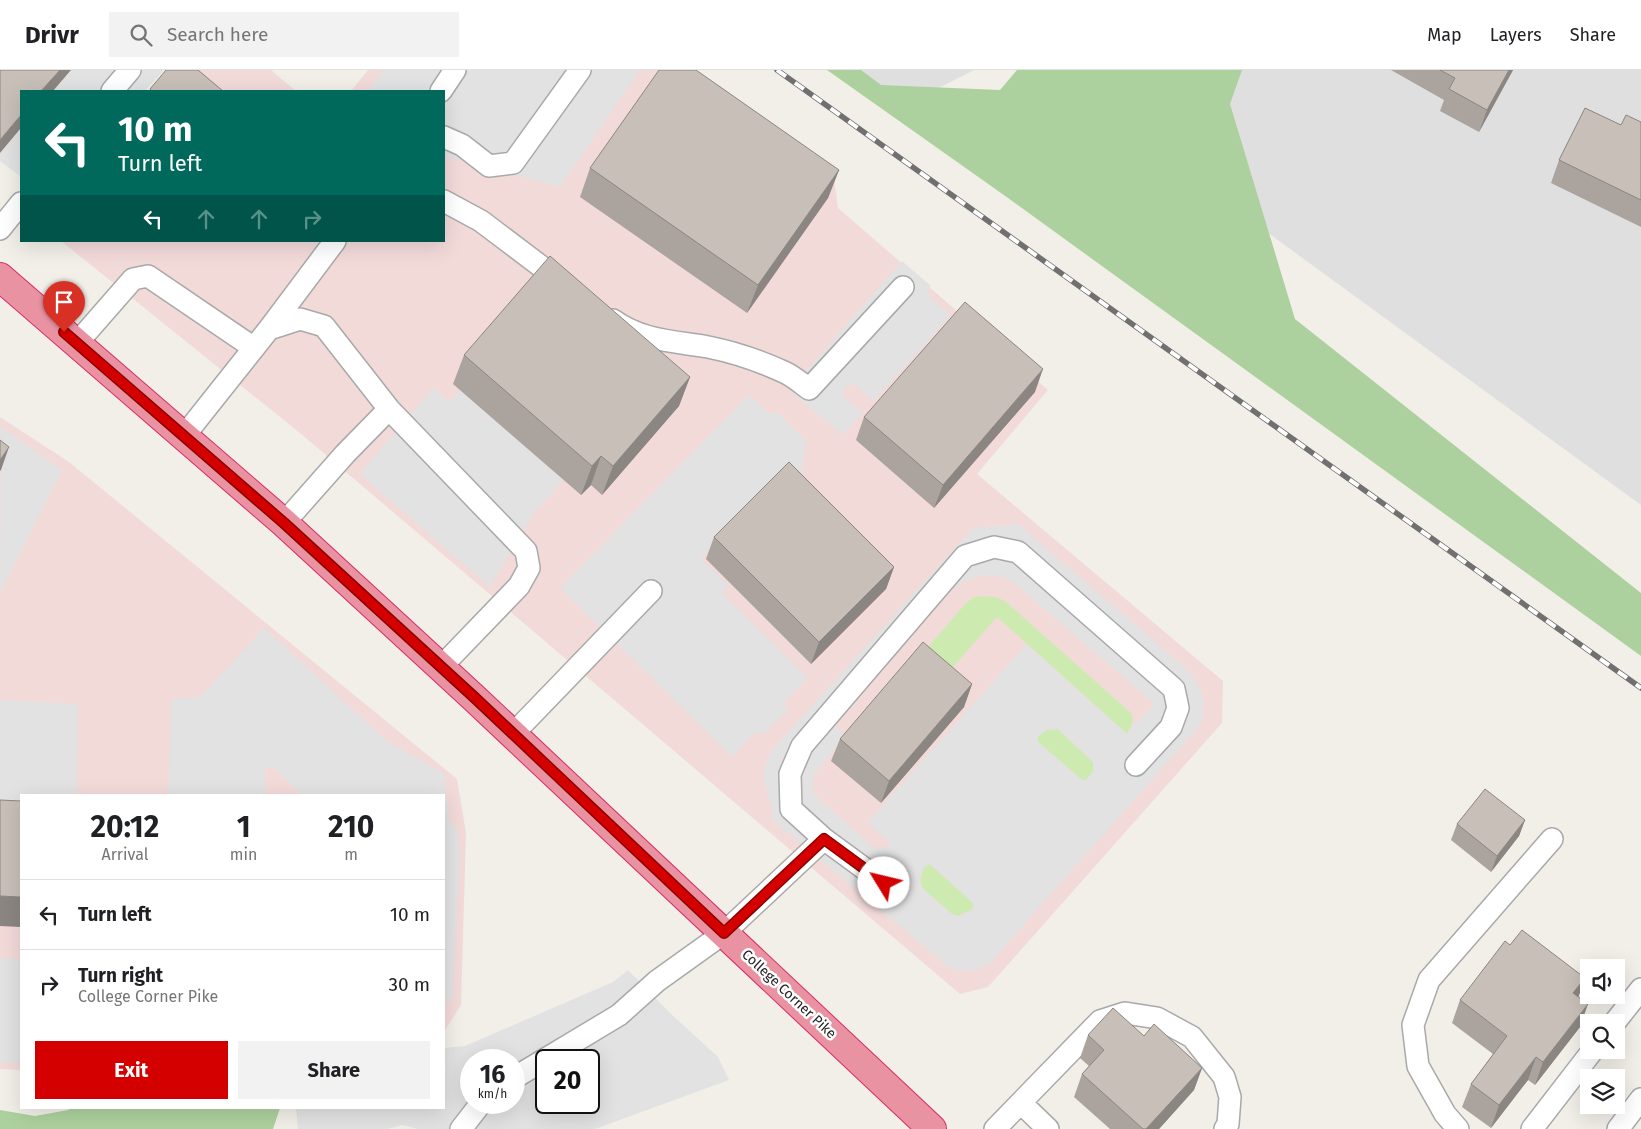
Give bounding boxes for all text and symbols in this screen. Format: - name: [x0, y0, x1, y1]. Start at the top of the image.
- search box: [109, 12, 459, 57]
- text: Drivr: [25, 21, 79, 49]
- icon: search: [127, 21, 155, 49]
- text: Search here: [167, 23, 268, 46]
- text: Map: [1427, 24, 1462, 46]
- text: Layers: [1490, 24, 1542, 46]
- text: Share: [1570, 24, 1616, 46]
- text: 10 m: [118, 108, 193, 150]
- icon: left: [35, 110, 100, 175]
- text: Turn left: [118, 150, 202, 177]
- icon: left: [139, 205, 167, 233]
- icon: ahead: [192, 205, 220, 233]
- icon: ahead: [245, 205, 273, 233]
- icon: right: [298, 205, 326, 233]
- pin: [43, 281, 85, 332]
- icon: arrive: [50, 288, 78, 316]
- text: 20:12: [91, 809, 159, 845]
- text: 1: [237, 809, 251, 845]
- text: 210: [328, 809, 374, 845]
- text: Arrival: [101, 845, 148, 864]
- text: min: [230, 845, 257, 864]
- text: m: [344, 845, 358, 864]
- position arrow: [857, 856, 909, 908]
- icon: left: [35, 901, 63, 929]
- text: Turn left: [78, 903, 152, 926]
- text: 10 m: [390, 903, 430, 926]
- street label: College Corner Pike: [738, 946, 840, 1042]
- map controls: [1580, 959, 1625, 1114]
- button: sound: [1580, 959, 1625, 1004]
- text: Turn right: [78, 964, 163, 987]
- icon: right: [35, 971, 63, 999]
- text: 30 m: [389, 973, 430, 996]
- text: College Corner Pike: [78, 987, 218, 1006]
- button: search: [1580, 1014, 1625, 1059]
- button: Exit: [35, 1041, 228, 1099]
- button: Share: [238, 1041, 430, 1099]
- speed limit sign: 20: [535, 1049, 600, 1114]
- text: 16: [480, 1060, 505, 1090]
- button: layers: [1580, 1069, 1625, 1114]
- text: km/h: [478, 1087, 507, 1101]

